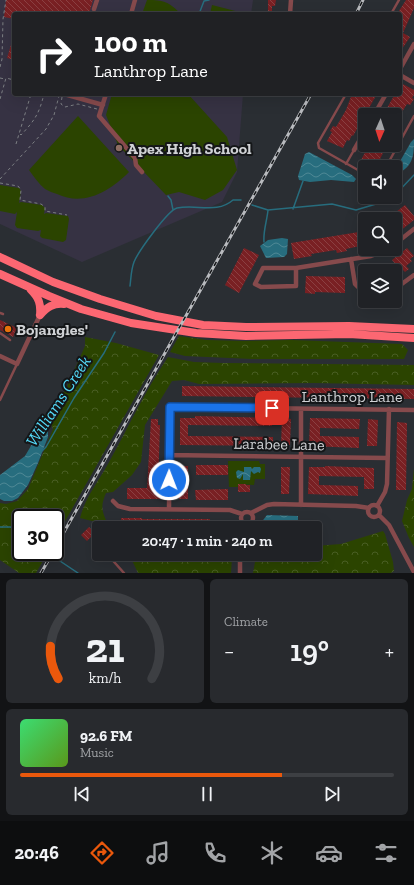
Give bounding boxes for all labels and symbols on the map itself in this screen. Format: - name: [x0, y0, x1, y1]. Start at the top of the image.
- north arrow: [358, 108, 402, 152]
- place label: Apex High School: [127, 139, 252, 158]
- marker: Apex High School: [114, 143, 124, 153]
- place label: Bojangles': [16, 320, 88, 339]
- marker: Bojangles': [3, 324, 13, 334]
- water label: Williams Creek: [21, 352, 95, 450]
- street label: Lanthrop Lane: [301, 387, 403, 406]
- pin: [255, 391, 289, 425]
- street label: Larabee Lane: [233, 434, 325, 454]
- position arrow: [148, 459, 190, 501]
- speed limit sign: 30: [12, 509, 64, 561]

